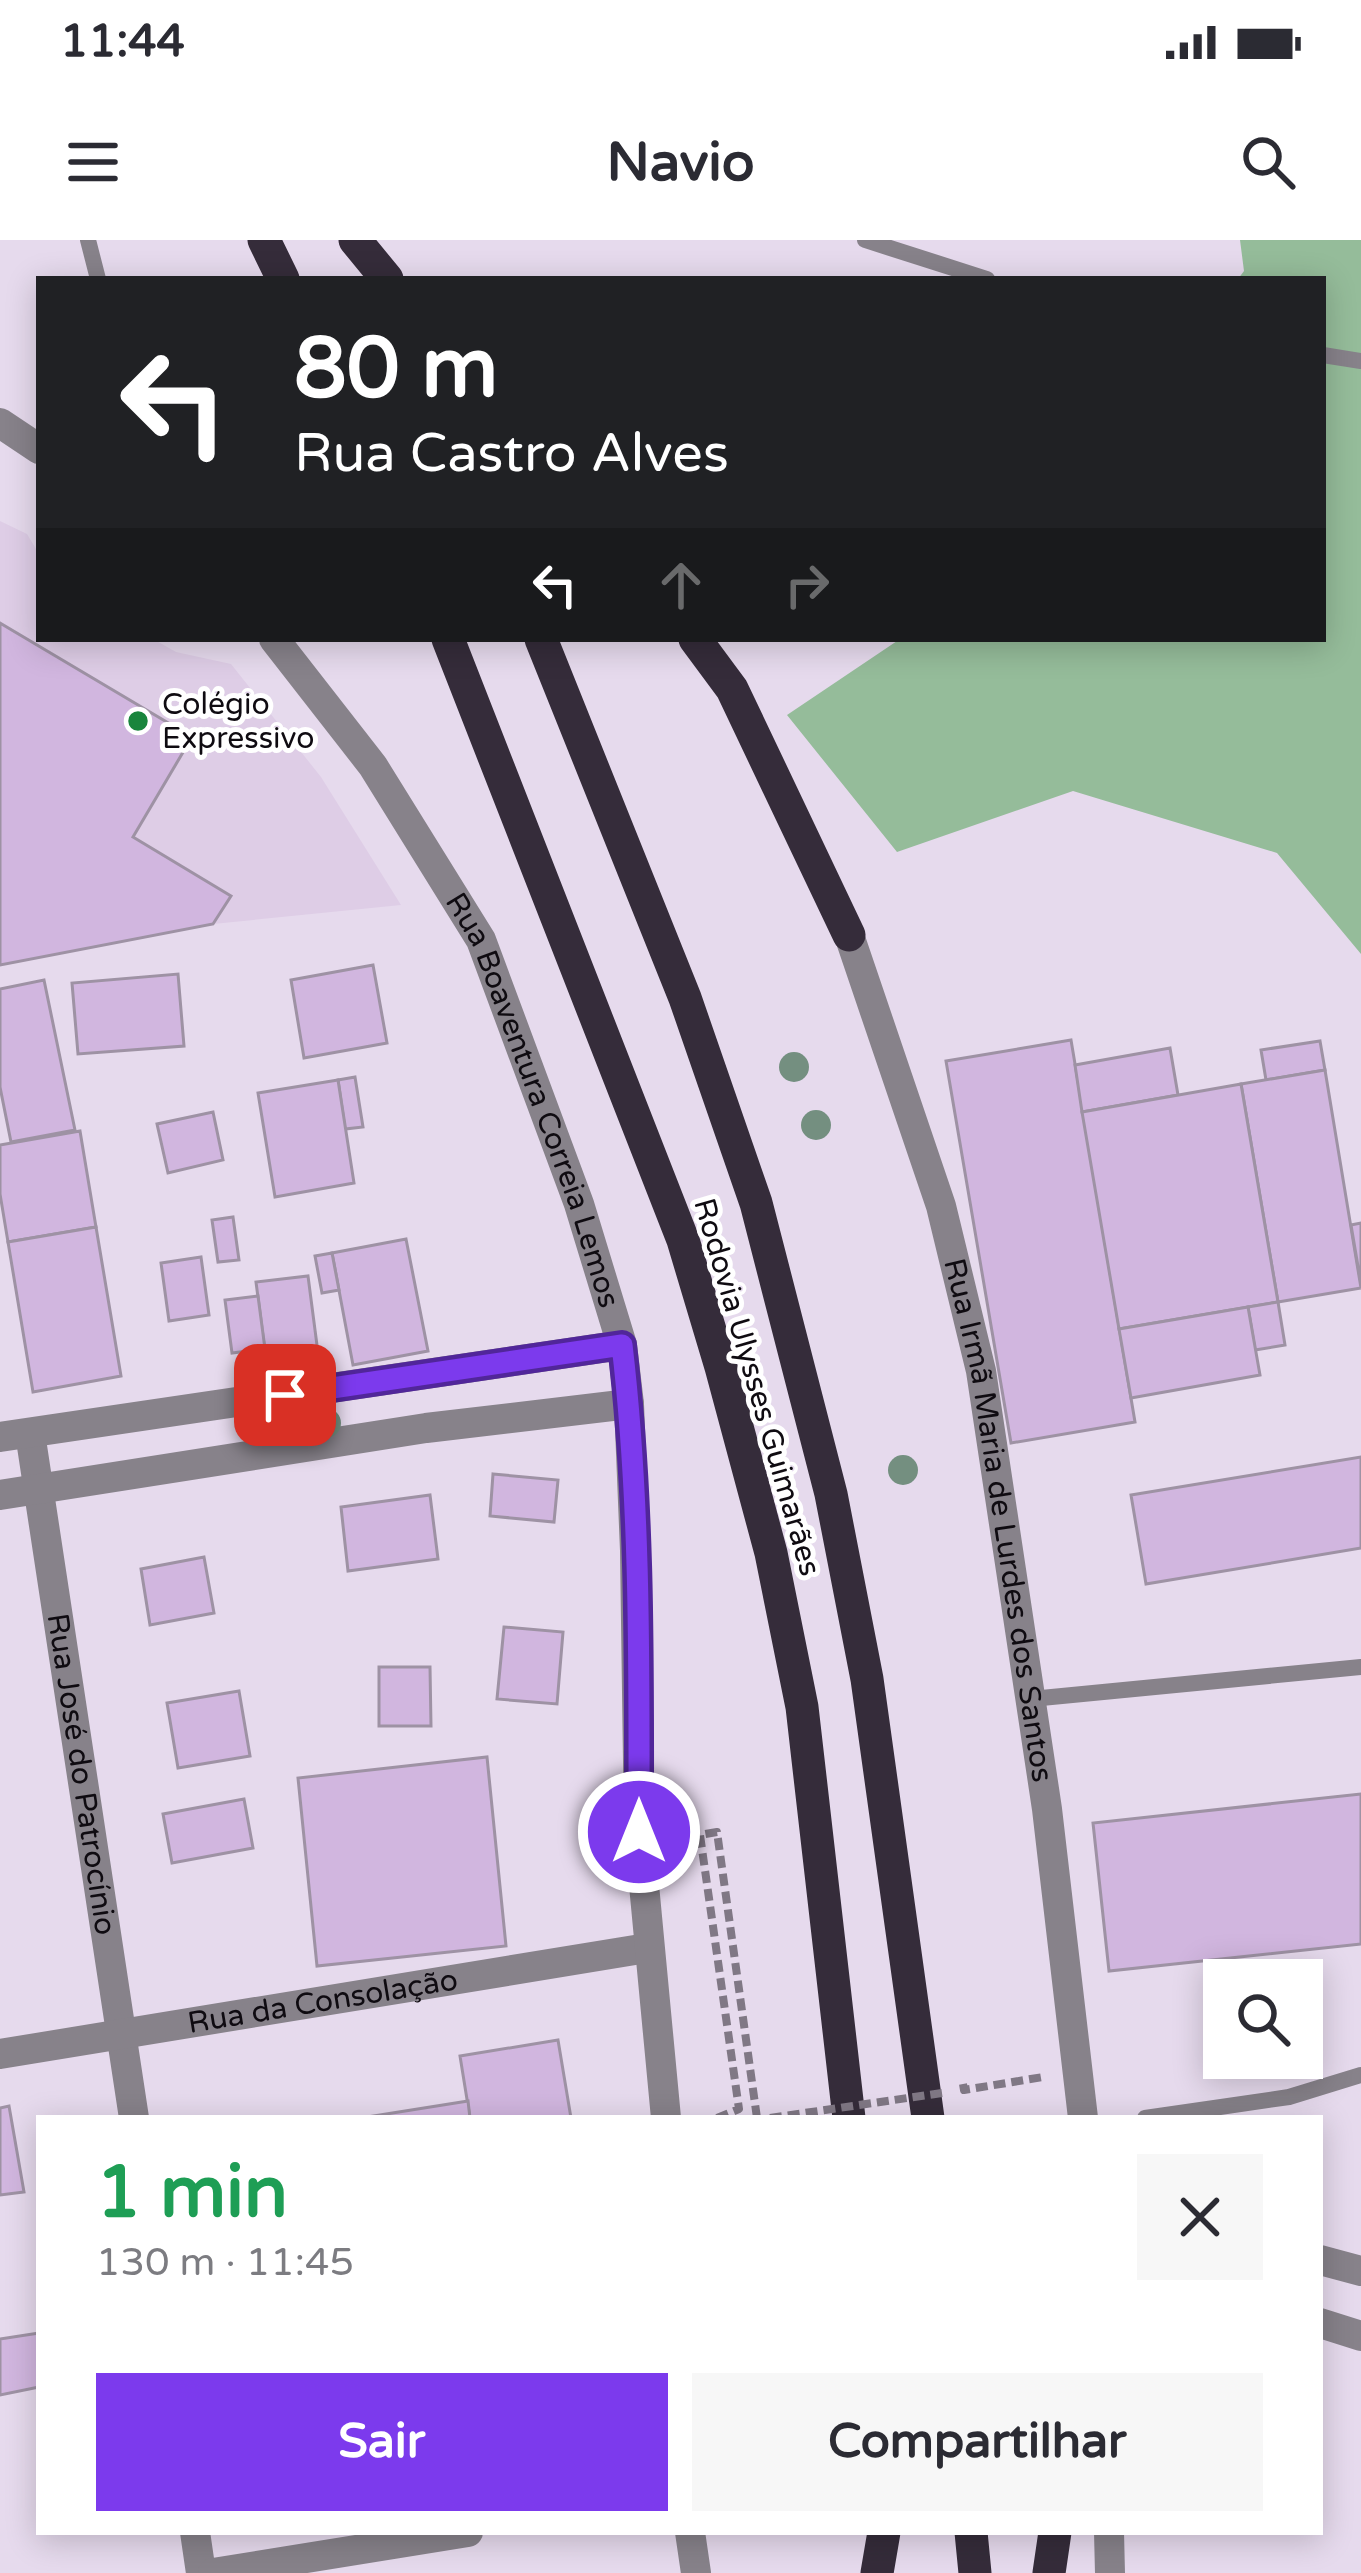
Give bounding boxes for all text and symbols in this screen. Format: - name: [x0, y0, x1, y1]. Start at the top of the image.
- text: 11:44: [60, 15, 185, 69]
- icon: menu: [60, 129, 126, 195]
- icon: search: [1235, 129, 1301, 195]
- text: Navio: [606, 130, 755, 195]
- text: 80 m: [294, 319, 498, 420]
- icon: left: [96, 324, 252, 480]
- text: Rua Castro Alves: [294, 421, 729, 486]
- icon: left: [522, 552, 588, 618]
- icon: ahead: [648, 552, 714, 618]
- icon: right: [774, 552, 840, 618]
- place label: Colégio Expressivo: [162, 686, 315, 757]
- marker: Colégio Expressivo: [125, 708, 151, 734]
- street label: Rua Boaventura Correia Lemos: [438, 886, 628, 1312]
- street label: Rodovia Ulysses Guimarães: [685, 1194, 829, 1580]
- street label: Rua Irmã Maria de Lurdes dos Santos: [936, 1254, 1061, 1785]
- pin: [234, 1344, 336, 1446]
- icon: arrive: [252, 1362, 318, 1428]
- street label: Rua José do Patrocínio: [39, 1611, 124, 1937]
- position arrow: [576, 1769, 702, 1895]
- map controls: [1203, 1959, 1323, 2079]
- button: search: [1203, 1959, 1323, 2079]
- street label: Rua da Consolação: [185, 1961, 460, 2041]
- text: 1 min: [96, 2150, 288, 2237]
- button: close: [1137, 2154, 1263, 2280]
- text: 130 m · 11:45: [96, 2239, 354, 2286]
- button: Sair: [96, 2373, 668, 2511]
- button: Compartilhar: [692, 2373, 1263, 2511]

